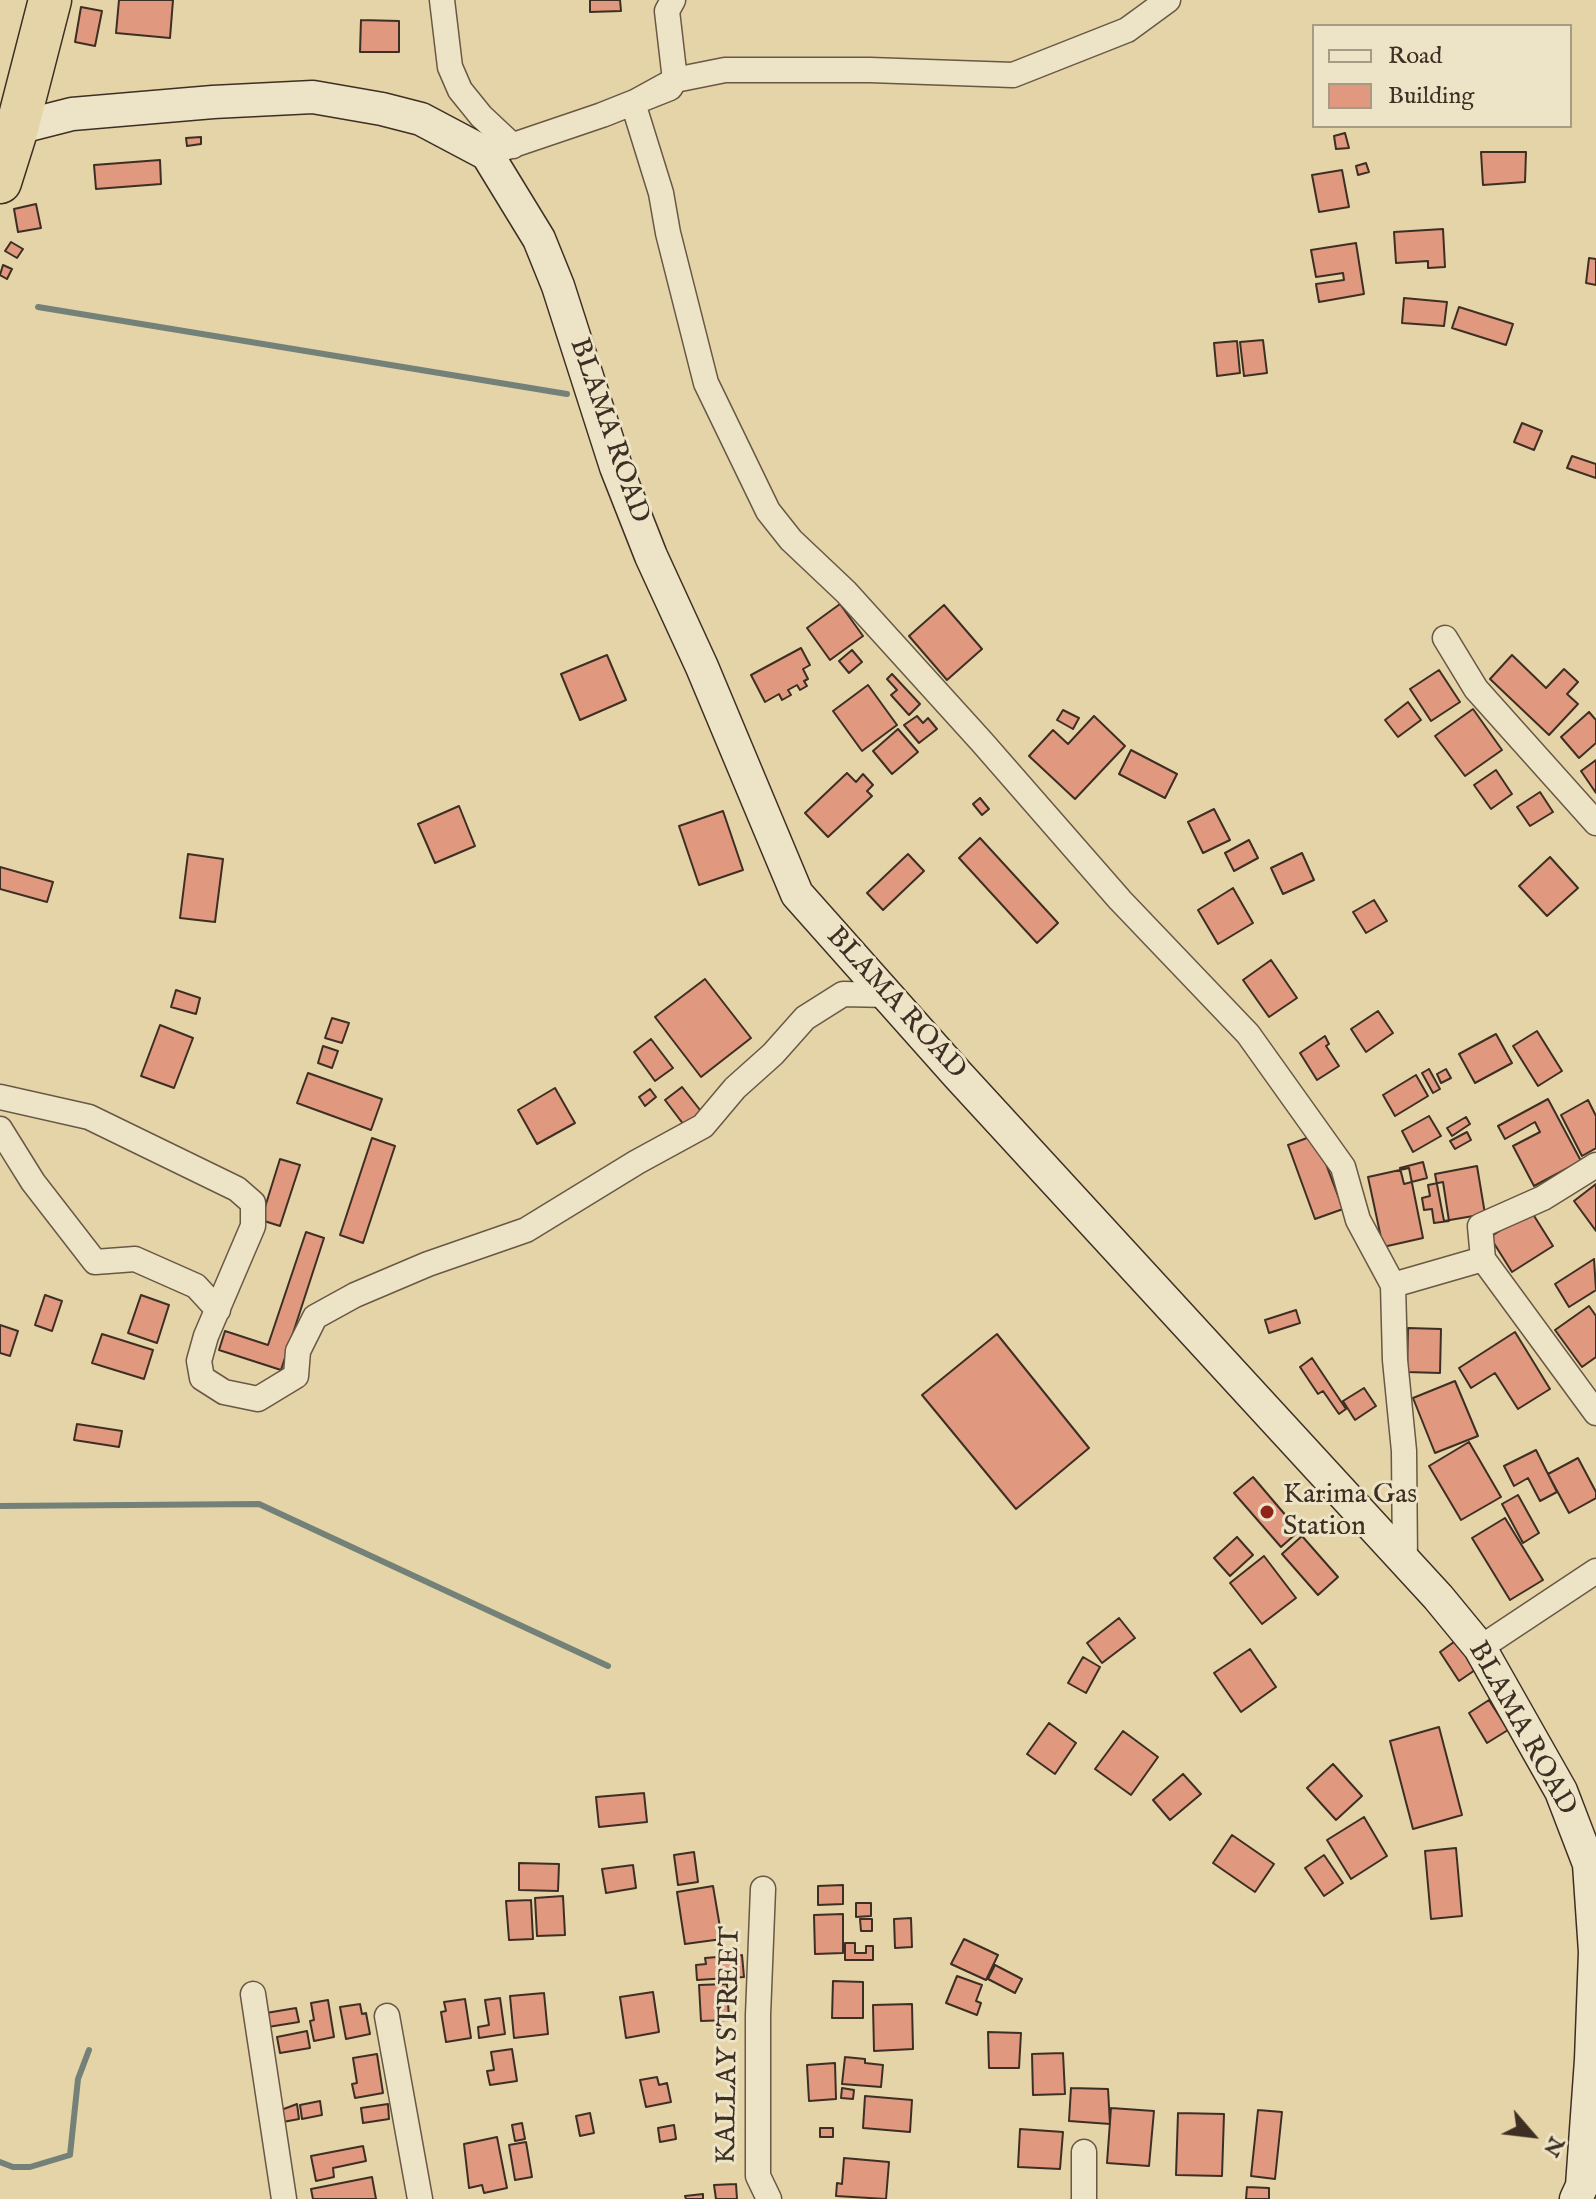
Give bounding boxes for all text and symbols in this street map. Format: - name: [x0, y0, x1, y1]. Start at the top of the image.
- legend: [1312, 24, 1572, 128]
- text: Road: [1388, 41, 1442, 72]
- text: Building: [1388, 81, 1474, 112]
- street label: BLAMA ROAD: [561, 334, 655, 528]
- street label: BLAMA ROAD: [818, 921, 972, 1087]
- place label: Karima Gas Station: [1283, 1479, 1417, 1545]
- marker: Karima Gas Station: [1258, 1503, 1276, 1521]
- street label: BLAMA ROAD: [1459, 1636, 1583, 1822]
- street label: KALLAY STREET: [711, 1926, 749, 2164]
- north arrow: [1492, 2095, 1572, 2175]
- text: N: [1536, 2131, 1570, 2161]

